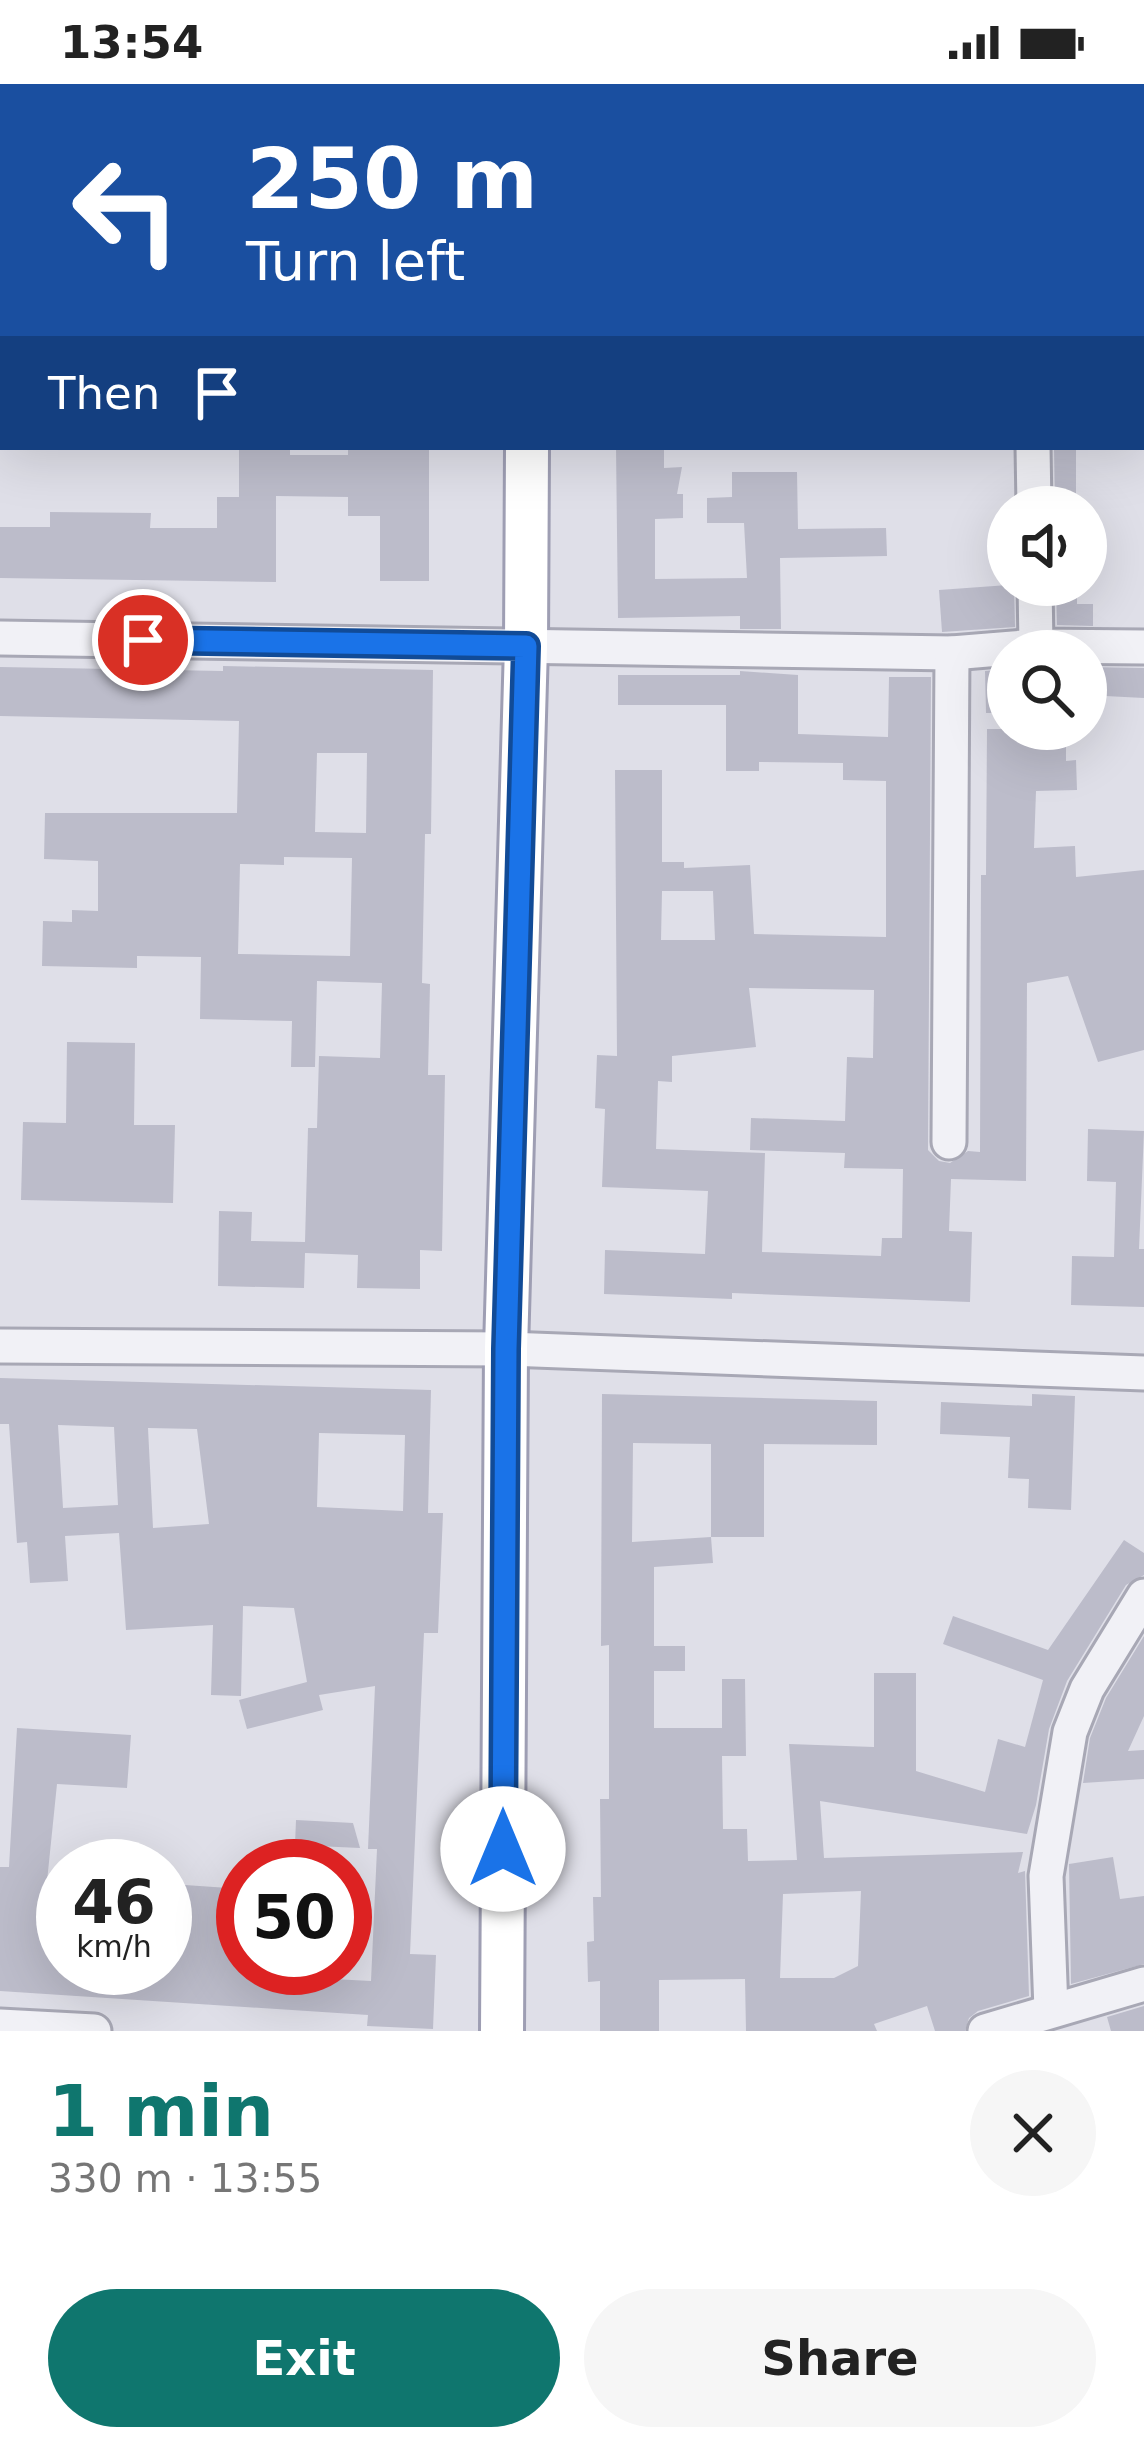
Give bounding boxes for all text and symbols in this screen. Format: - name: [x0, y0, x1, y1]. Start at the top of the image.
- text: 13:54: [60, 16, 203, 69]
- text: 250 m: [246, 130, 538, 228]
- icon: left: [48, 132, 204, 288]
- text: Turn left: [246, 230, 465, 293]
- icon: arrive: [184, 360, 250, 426]
- text: Then: [48, 367, 160, 420]
- map controls: [987, 486, 1107, 750]
- button: sound: [987, 486, 1107, 606]
- pin: [92, 589, 194, 691]
- icon: arrive: [110, 607, 176, 673]
- button: search: [987, 630, 1107, 750]
- position arrow: [440, 1786, 566, 1912]
- speed limit sign: 50: [216, 1839, 372, 1995]
- text: 46: [72, 1867, 156, 1937]
- text: km/h: [76, 1929, 152, 1964]
- text: 1 min: [48, 2069, 274, 2153]
- button: close: [970, 2070, 1096, 2196]
- text: 330 m · 13:55: [48, 2156, 322, 2201]
- button: Exit: [48, 2289, 560, 2427]
- button: Share: [584, 2289, 1096, 2427]

